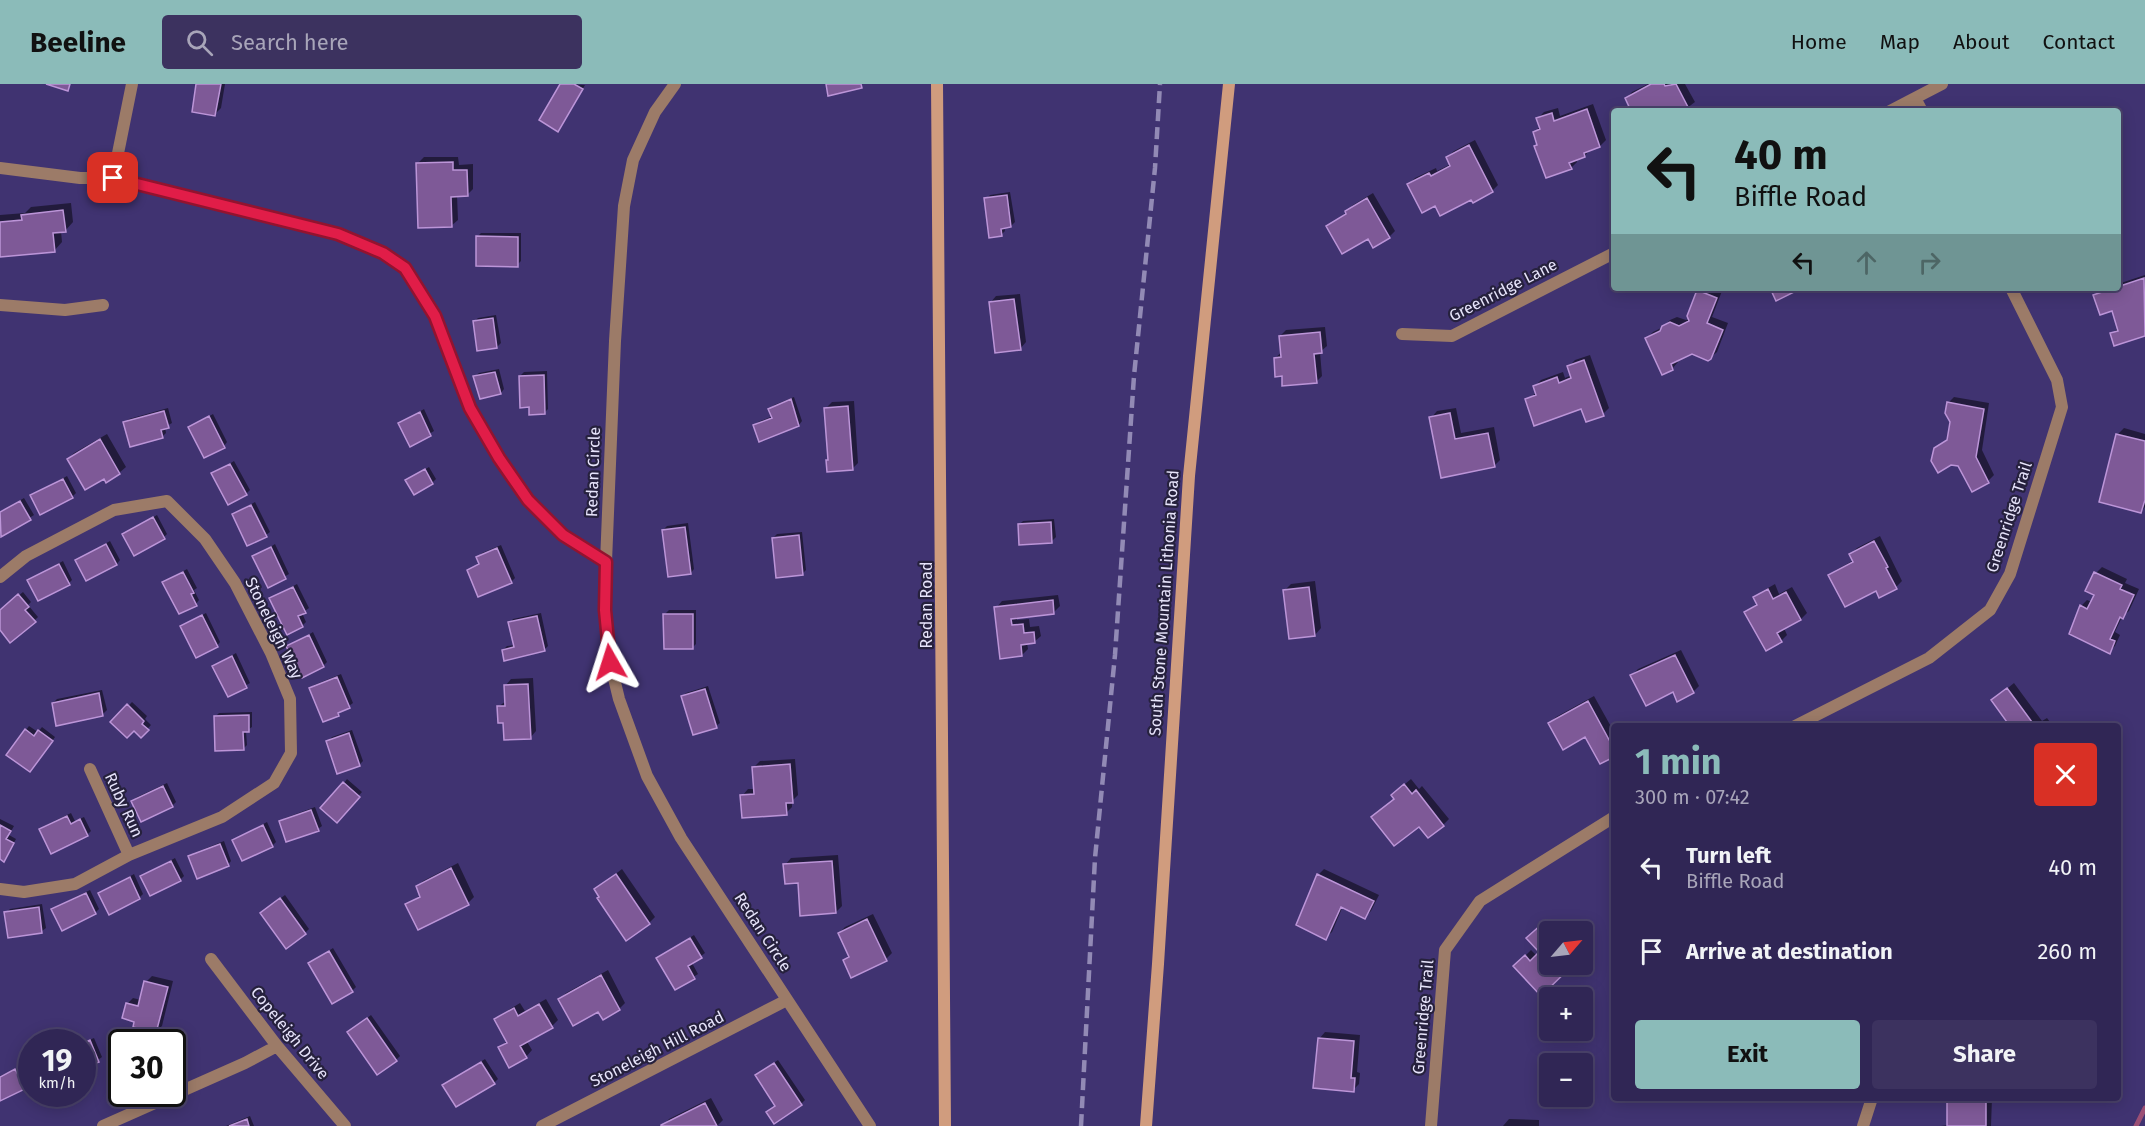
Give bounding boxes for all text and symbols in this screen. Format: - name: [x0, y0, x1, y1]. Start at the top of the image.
- search box: [162, 15, 582, 69]
- text: Beeline: [30, 26, 126, 59]
- icon: search: [183, 26, 216, 59]
- text: Search here: [231, 29, 349, 56]
- text: Home: [1791, 29, 1847, 55]
- text: Map: [1880, 29, 1920, 55]
- text: About: [1953, 29, 2010, 55]
- text: Contact: [2043, 29, 2115, 55]
- text: 40 m: [1734, 130, 1828, 180]
- icon: left: [1635, 132, 1713, 210]
- pin: [87, 152, 138, 203]
- icon: arrive: [96, 161, 129, 194]
- text: Biffle Road: [1734, 181, 1867, 213]
- icon: left: [1787, 246, 1820, 279]
- icon: ahead: [1850, 246, 1883, 279]
- icon: right: [1913, 246, 1946, 279]
- street label: Greenridge Lane: [1446, 255, 1560, 325]
- street label: Redan Circle: [582, 427, 604, 517]
- street label: Greenridge Trail: [1982, 459, 2036, 575]
- street label: South Stone Mountain Lithonia Road: [1145, 469, 1183, 737]
- street label: Redan Road: [917, 562, 936, 648]
- street label: Stoneleigh Way: [241, 574, 307, 682]
- position arrow: [578, 630, 642, 694]
- text: 1 min: [1635, 740, 1722, 784]
- button: close: [2034, 743, 2097, 806]
- street label: Ruby Run: [101, 770, 147, 840]
- text: 300 m · 07:42: [1635, 785, 1750, 809]
- text: Turn left: [1686, 842, 1771, 869]
- icon: left: [1635, 851, 1668, 884]
- text: 40 m: [2048, 854, 2097, 881]
- text: Biffle Road: [1686, 869, 1785, 893]
- street label: Redan Circle: [730, 889, 796, 975]
- north arrow: [1539, 921, 1593, 975]
- map controls: [1539, 921, 1593, 1107]
- icon: arrive: [1635, 935, 1668, 968]
- text: Arrive at destination: [1686, 938, 1893, 965]
- text: 260 m: [2037, 938, 2097, 965]
- street label: Greenridge Trail: [1409, 958, 1438, 1075]
- street label: Copeleigh Drive: [247, 983, 333, 1083]
- button: +: [1539, 987, 1593, 1041]
- street label: Stoneleigh Hill Road: [587, 1007, 727, 1091]
- button: Exit: [1635, 1020, 1860, 1089]
- button: Share: [1872, 1020, 2097, 1089]
- speed limit sign: 30: [108, 1029, 186, 1107]
- text: 19: [42, 1043, 72, 1079]
- button: −: [1539, 1053, 1593, 1107]
- text: km/h: [38, 1074, 76, 1092]

